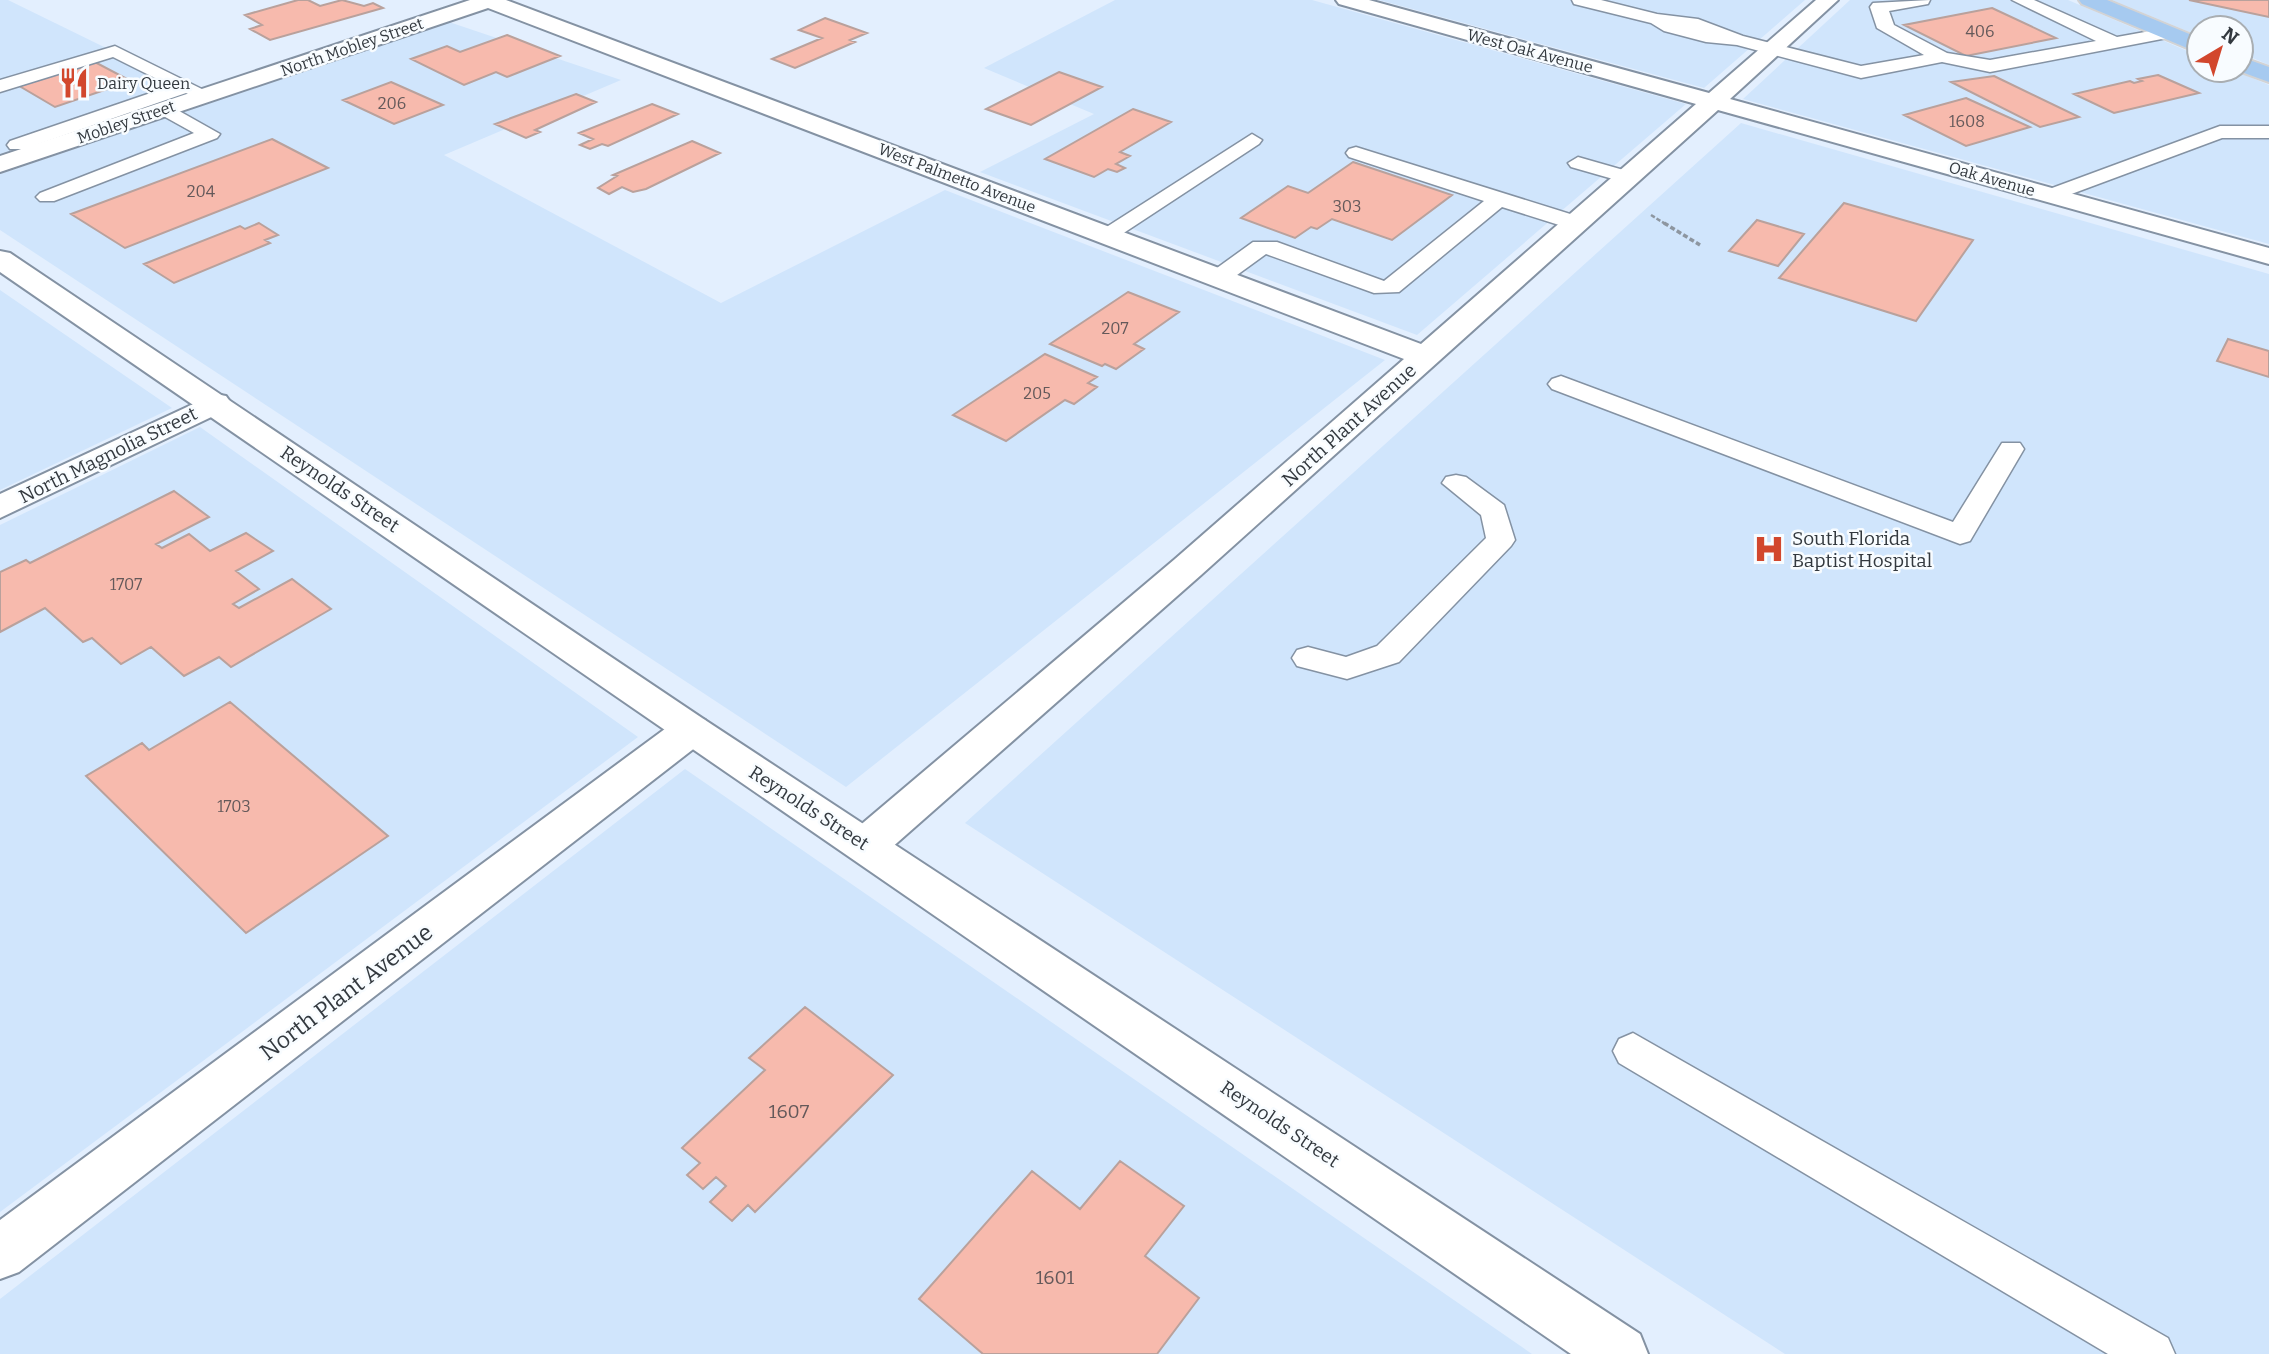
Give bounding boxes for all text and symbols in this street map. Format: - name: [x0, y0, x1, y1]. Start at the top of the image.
- street label: North Mobley Street: [278, 14, 426, 80]
- north arrow: [2185, 14, 2255, 84]
- house number: 406: [1966, 22, 1995, 41]
- text: N: [2217, 22, 2243, 50]
- street label: West Oak Avenue: [1465, 25, 1595, 77]
- restaurant icon: Dairy Queen: [57, 66, 91, 100]
- place label: Dairy Queen: [97, 74, 190, 93]
- house number: 206: [378, 94, 406, 113]
- street label: Mobley Street: [75, 96, 178, 148]
- house number: 1608: [1949, 112, 1985, 131]
- street label: West Palmetto Avenue: [876, 139, 1038, 217]
- street label: Oak Avenue: [1947, 158, 2037, 200]
- house number: 204: [187, 182, 216, 201]
- house number: 303: [1333, 197, 1361, 216]
- house number: 207: [1102, 319, 1129, 338]
- street label: North Plant Avenue: [1277, 359, 1421, 491]
- house number: 205: [1023, 384, 1051, 403]
- street label: North Magnolia Street: [15, 402, 201, 508]
- street label: Reynolds Street: [276, 441, 404, 537]
- place label: South Florida Baptist Hospital: [1792, 527, 1932, 572]
- hospital icon: South Florida Baptist Hospital: [1752, 532, 1786, 566]
- house number: 1707: [110, 575, 142, 594]
- street label: Reynolds Street: [745, 761, 873, 855]
- house number: 1703: [217, 797, 251, 816]
- street label: North Plant Avenue: [254, 918, 438, 1066]
- street label: Reynolds Street: [1216, 1076, 1344, 1172]
- house number: 1607: [769, 1100, 810, 1123]
- house number: 1601: [1036, 1266, 1075, 1289]

